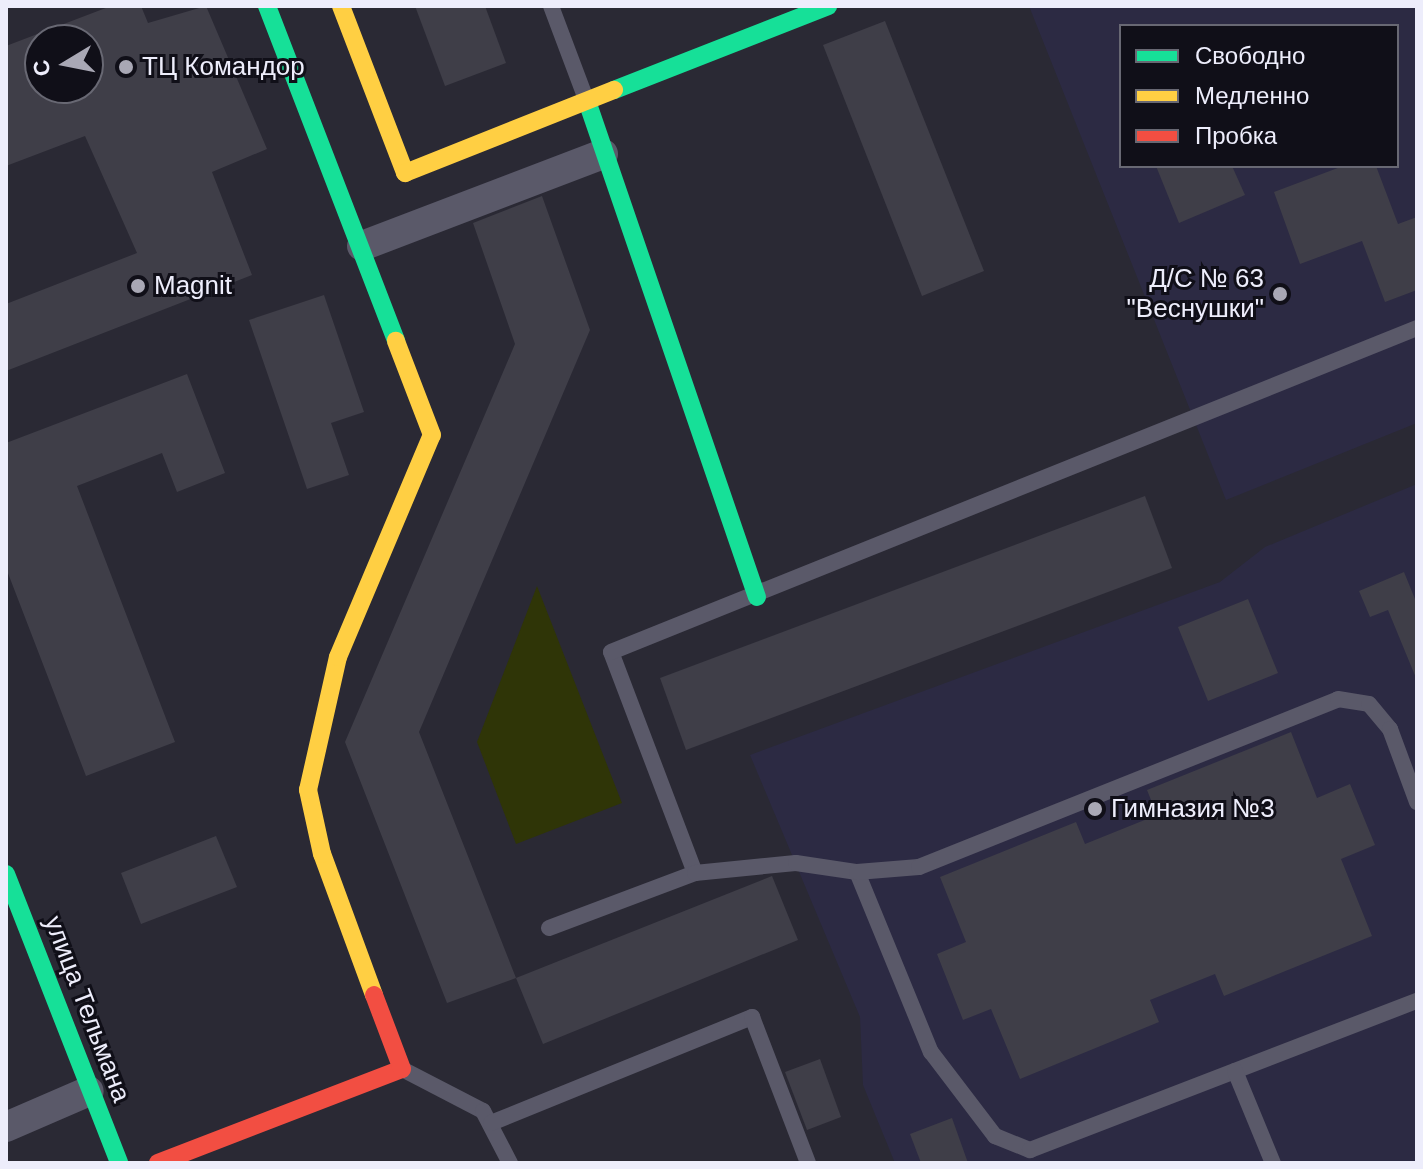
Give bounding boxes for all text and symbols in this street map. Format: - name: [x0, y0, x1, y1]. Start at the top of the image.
- north arrow: [24, 24, 104, 104]
- legend: [1119, 24, 1399, 168]
- text: Свободно: [1195, 42, 1305, 69]
- place label: ТЦ Командор: [142, 51, 305, 83]
- text: С: [28, 58, 56, 78]
- marker: ТЦ Командор: [117, 58, 135, 76]
- text: Медленно: [1195, 82, 1309, 109]
- text: Пробка: [1195, 122, 1277, 149]
- place label: Д/С № 63 "Веснушки": [1127, 263, 1264, 324]
- place label: Magnit: [154, 270, 232, 302]
- marker: Magnit: [129, 277, 147, 295]
- marker: Д/С № 63 "Веснушки": [1271, 285, 1289, 303]
- place label: Гимназия №3: [1111, 793, 1275, 825]
- marker: Гимназия №3: [1086, 800, 1104, 818]
- street label: улица Тельмана: [37, 912, 137, 1106]

